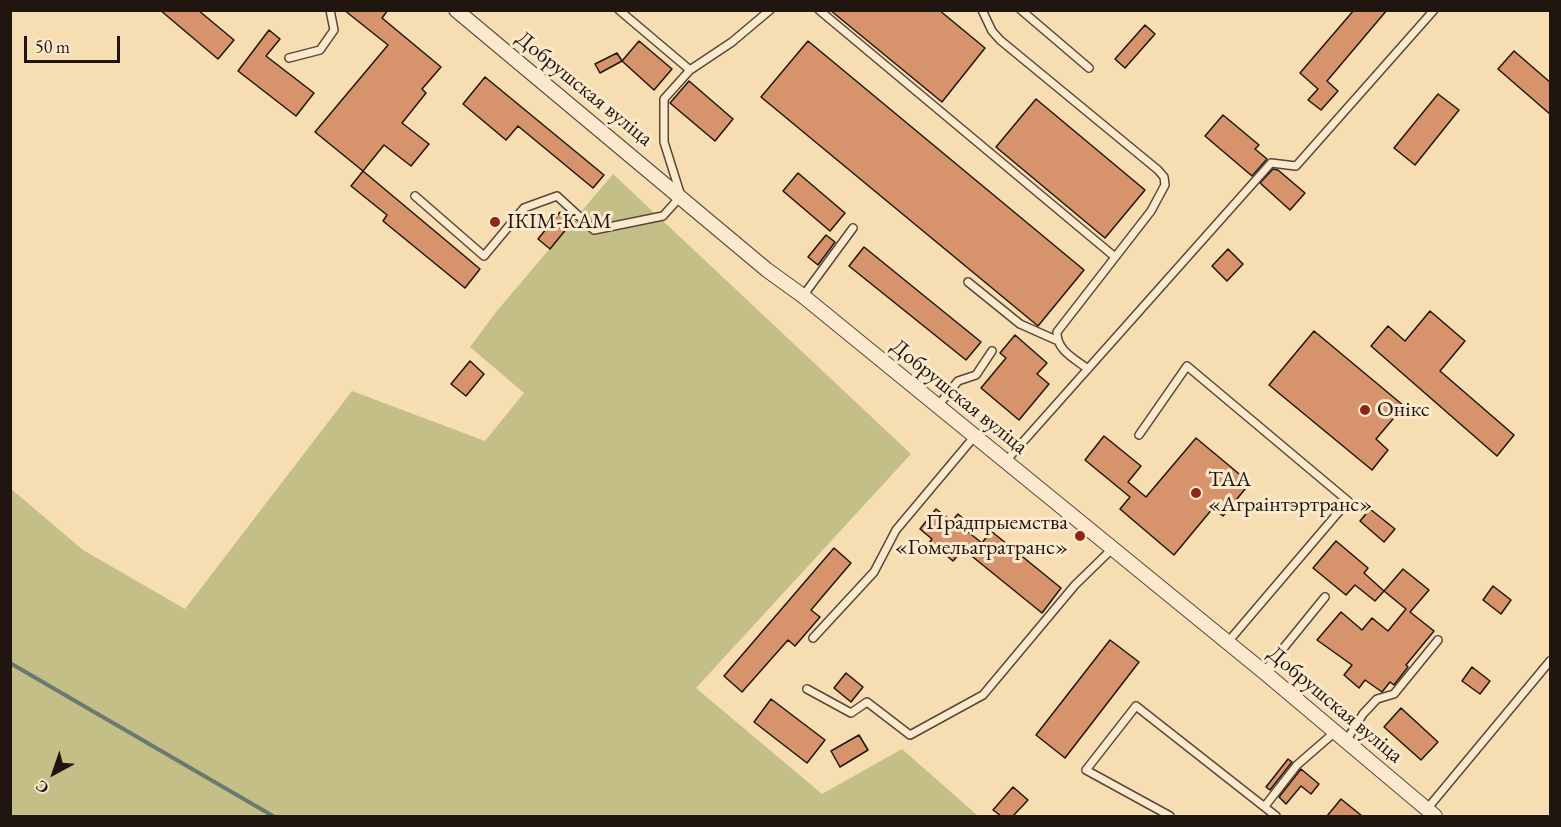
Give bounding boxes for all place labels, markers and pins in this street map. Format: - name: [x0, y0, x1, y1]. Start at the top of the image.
- place label: ІКІМ-КАМ: [507, 209, 612, 235]
- marker: ІКІМ-КАМ: [488, 215, 502, 229]
- place label: Онікс: [1377, 397, 1430, 423]
- marker: Онікс: [1358, 403, 1372, 417]
- place label: ТАА «Аграінтэртранс»: [1208, 467, 1372, 518]
- marker: ТАА «Аграінтэртранс»: [1189, 486, 1203, 500]
- place label: Прадпрыемства «Гомельагратранс»: [895, 510, 1068, 562]
- marker: Прадпрыемства «Гомельагратранс»: [1073, 529, 1087, 543]

